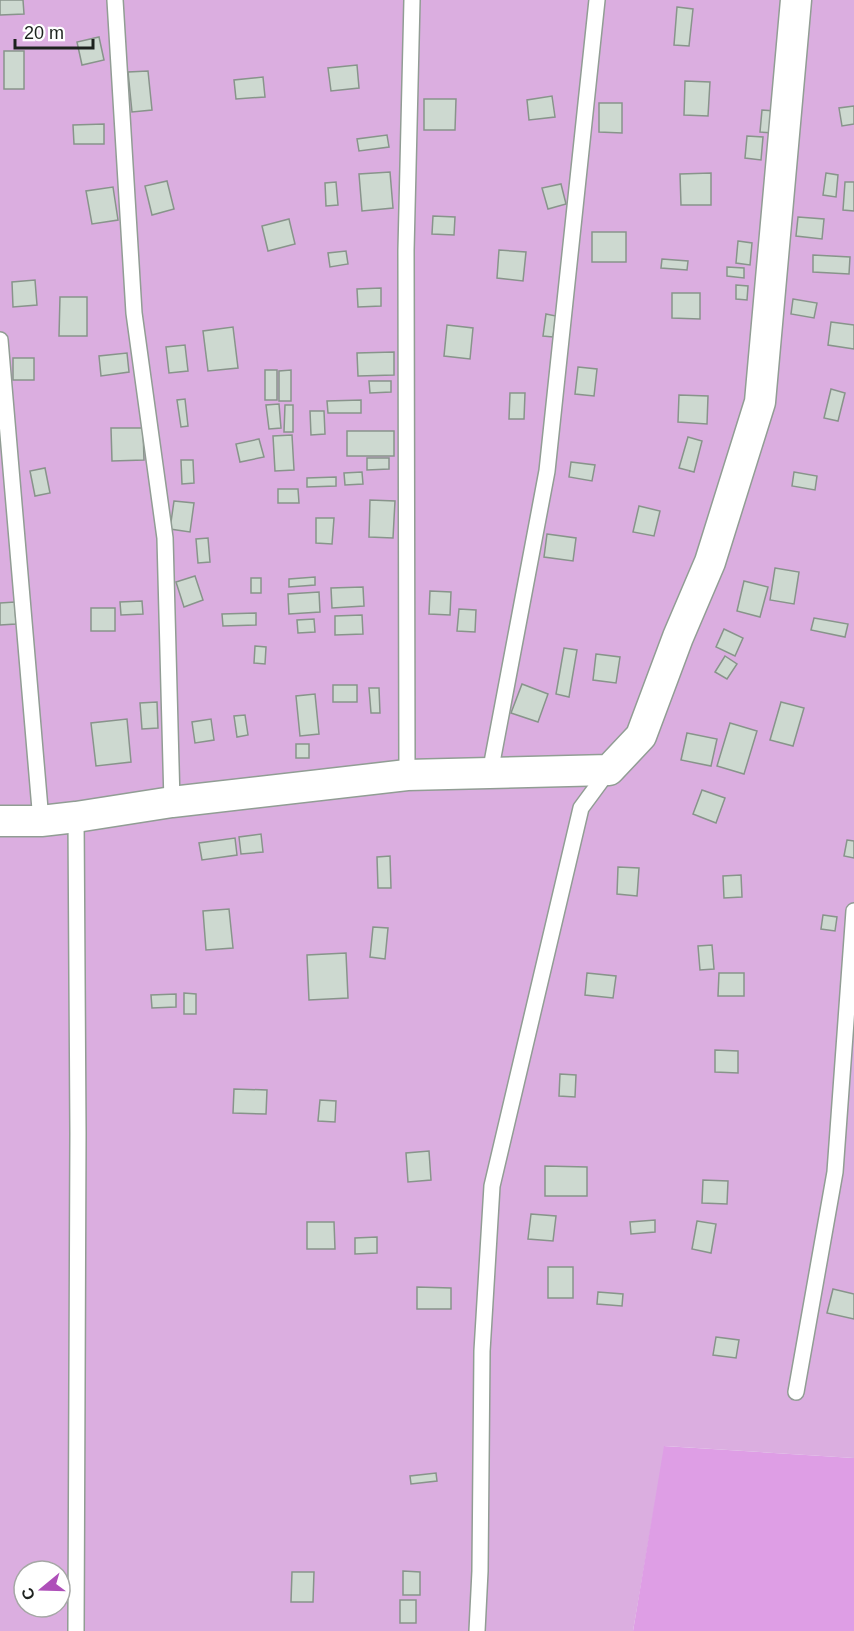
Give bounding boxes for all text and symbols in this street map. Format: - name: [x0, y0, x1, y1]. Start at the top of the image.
- scale bar: [15, 12, 93, 50]
- text: 20 m: [24, 23, 64, 43]
- north arrow: [12, 1559, 72, 1619]
- text: С: [18, 1585, 38, 1602]

